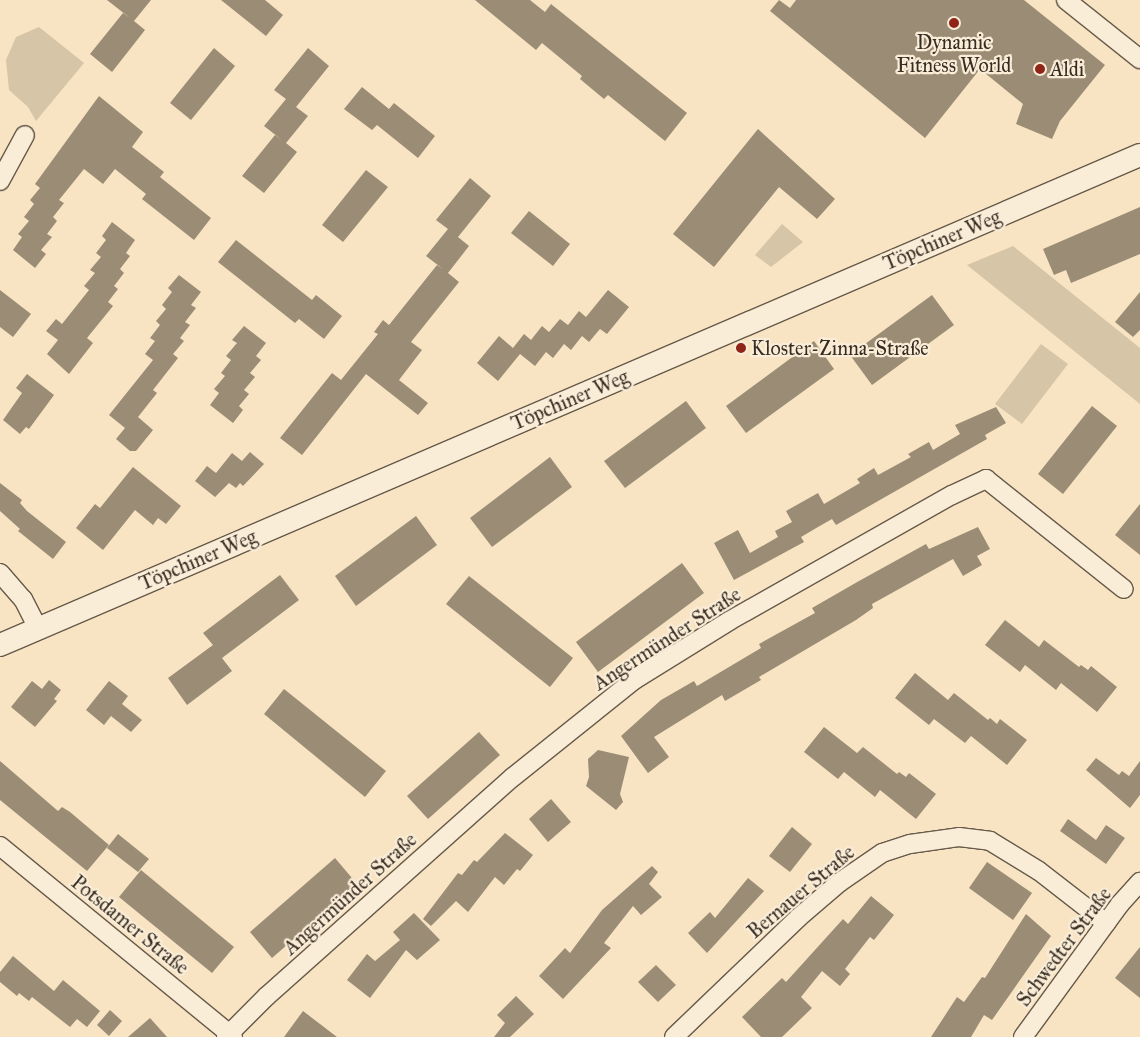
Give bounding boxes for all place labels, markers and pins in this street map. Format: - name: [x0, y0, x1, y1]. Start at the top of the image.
- marker: Dynamic Fitness World: [948, 17, 960, 29]
- place label: Dynamic Fitness World: [897, 31, 1011, 78]
- place label: Aldi: [1050, 57, 1084, 81]
- marker: Aldi: [1034, 63, 1046, 75]
- place label: Kloster-Zinna-Straße: [751, 336, 929, 360]
- marker: Kloster-Zinna-Straße: [735, 342, 747, 354]

